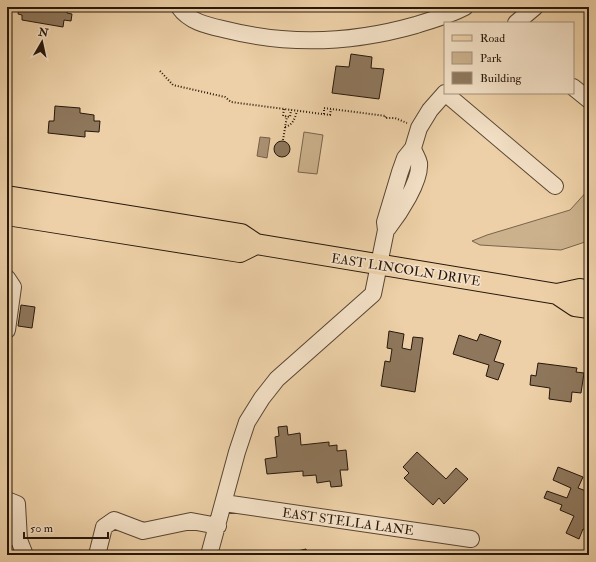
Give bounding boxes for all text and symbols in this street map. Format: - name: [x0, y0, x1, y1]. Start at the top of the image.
- north arrow: [22, 22, 62, 62]
- legend: [444, 22, 574, 94]
- text: N: [37, 25, 50, 40]
- text: Road: [480, 31, 505, 46]
- text: Park: [480, 51, 502, 66]
- text: Building: [480, 71, 523, 86]
- street label: EAST LINCOLN DRIVE: [330, 250, 482, 290]
- street label: EAST STELLA LANE: [281, 505, 415, 539]
- scale bar: [24, 514, 108, 540]
- text: 50 m: [30, 521, 54, 536]

